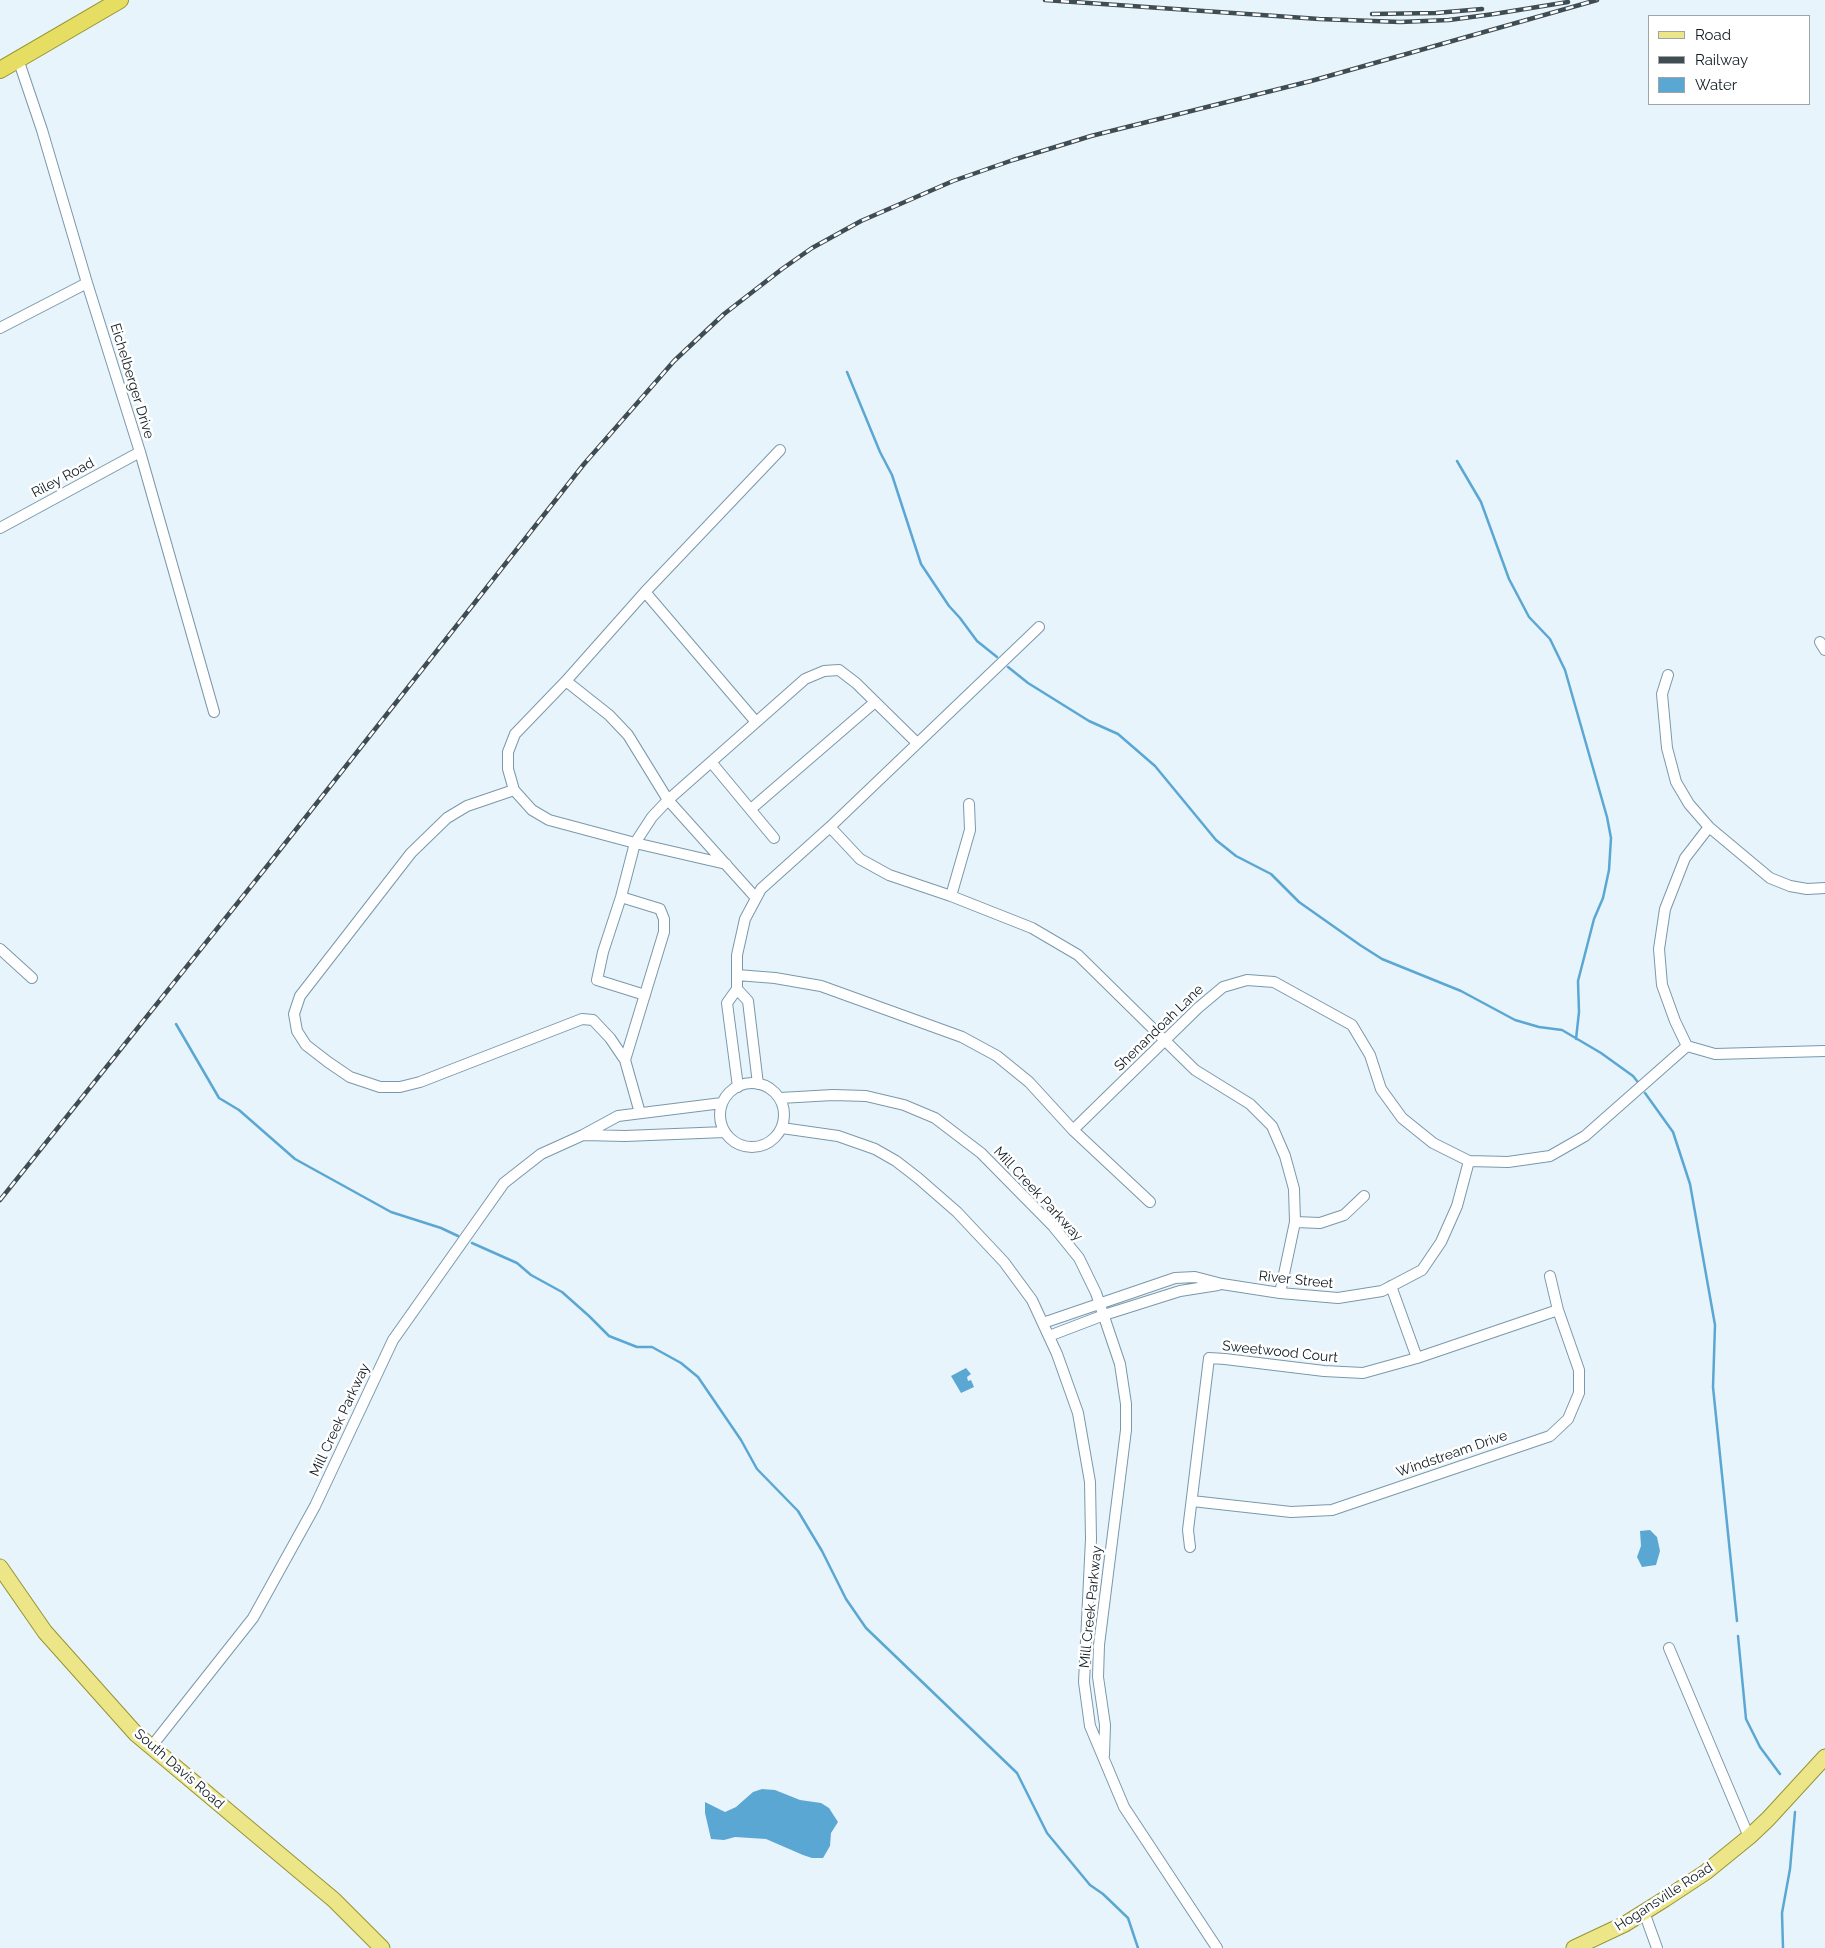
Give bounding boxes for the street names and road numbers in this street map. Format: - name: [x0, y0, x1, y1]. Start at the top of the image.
- street label: Eichelberger Drive: [106, 321, 158, 441]
- street label: Riley Road: [29, 454, 97, 502]
- street label: Shenandoah Lane: [1111, 981, 1207, 1075]
- street label: Mill Creek Parkway: [990, 1143, 1086, 1245]
- street label: River Street: [1258, 1268, 1334, 1292]
- street label: Sweetwood Court: [1221, 1338, 1339, 1366]
- street label: Mill Creek Parkway: [306, 1361, 374, 1479]
- street label: Windstream Drive: [1394, 1427, 1510, 1481]
- street label: Mill Creek Parkway: [1076, 1545, 1106, 1669]
- street label: South Davis Road: [131, 1725, 227, 1813]
- street label: Hogansville Road: [1612, 1859, 1716, 1935]

